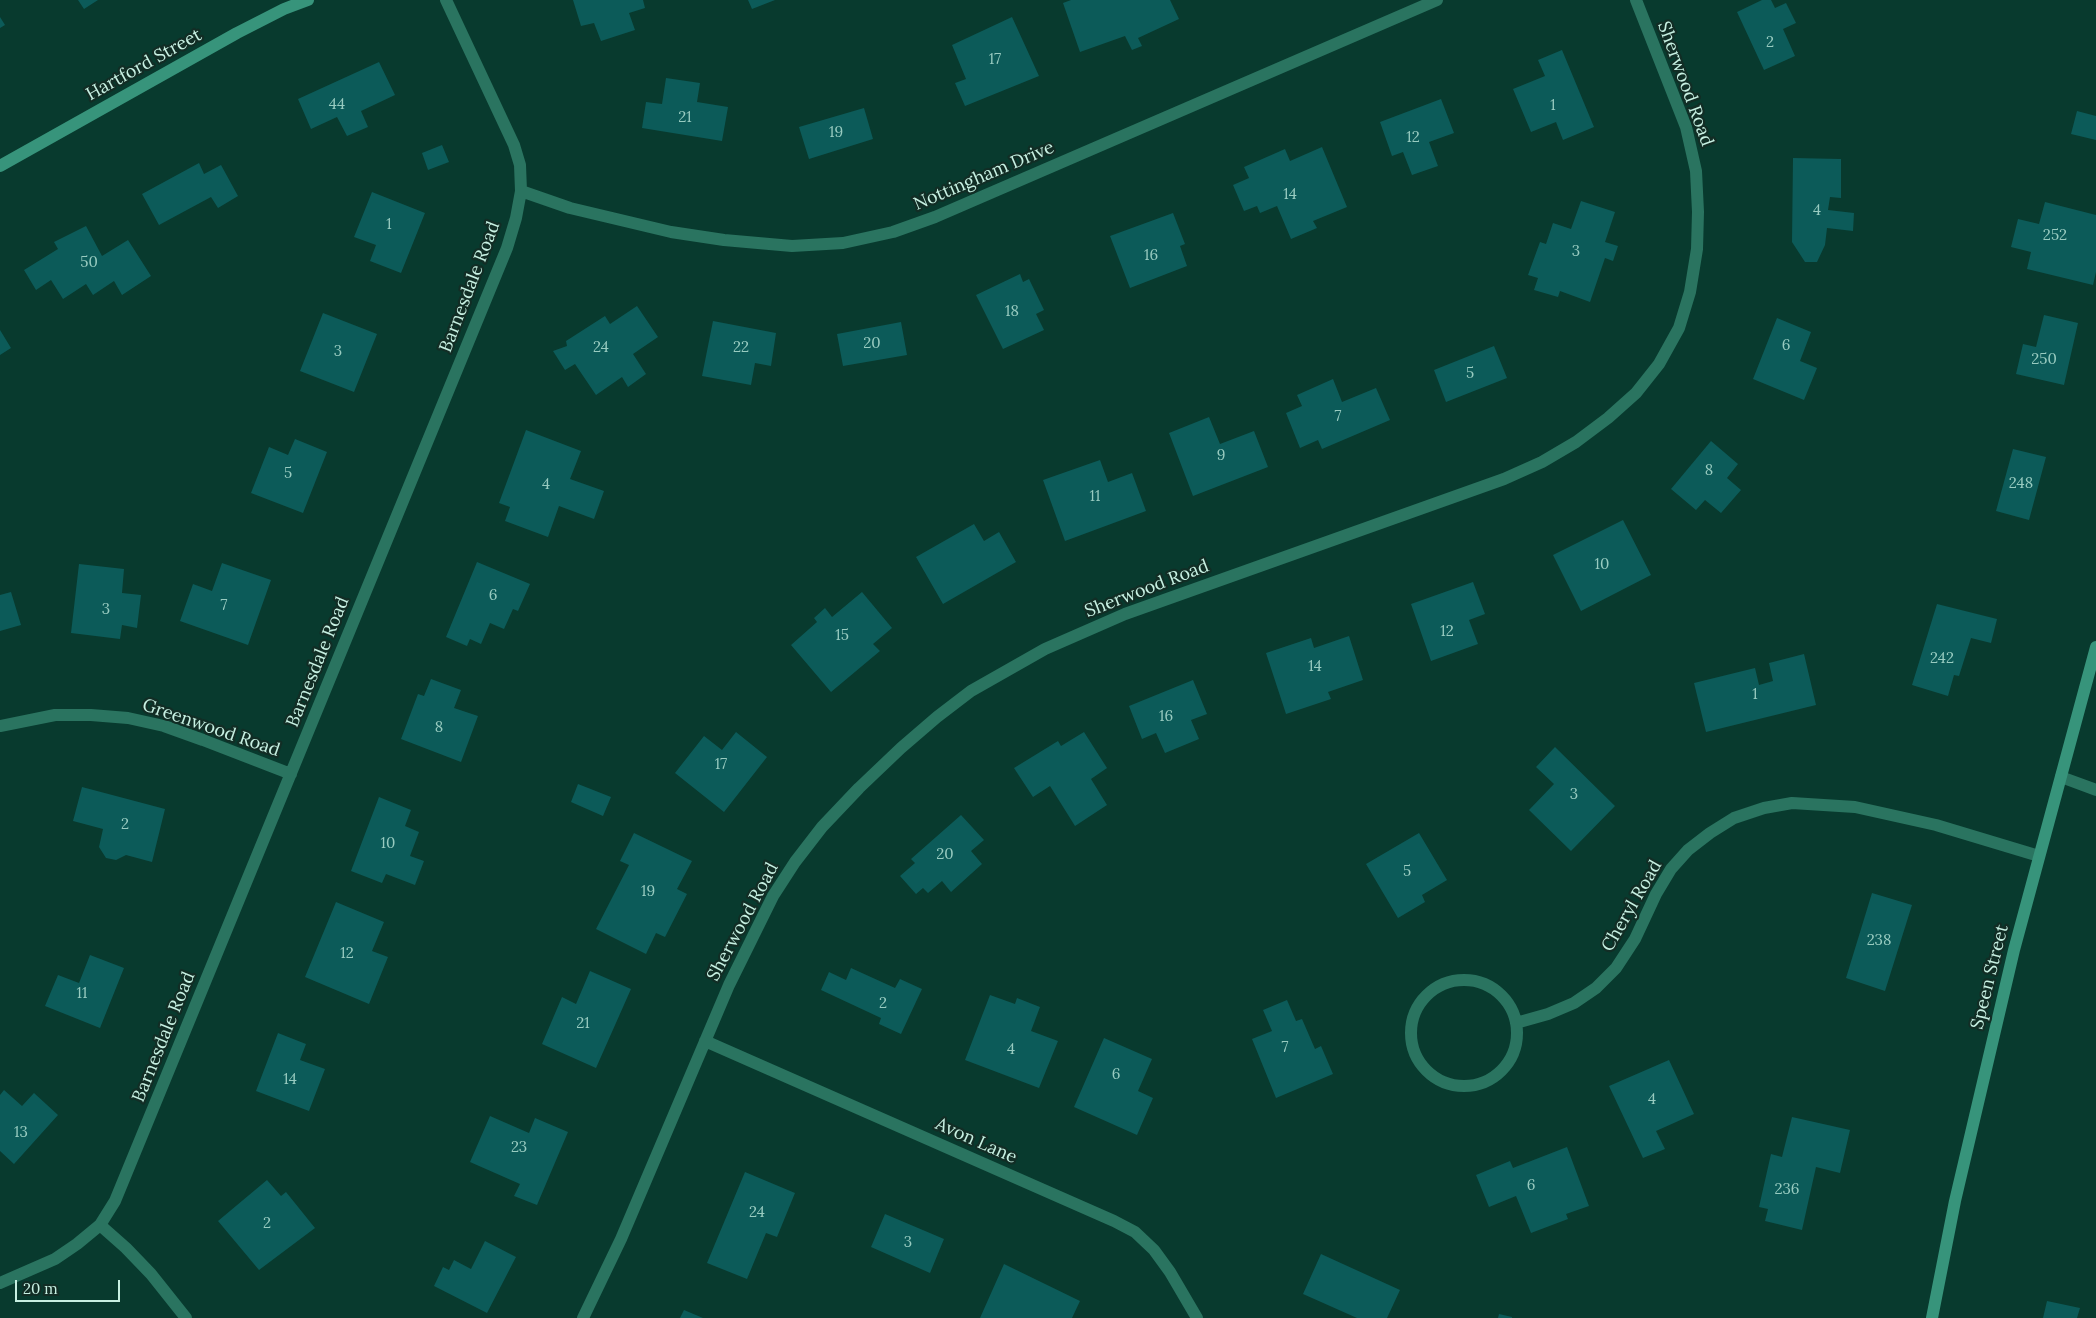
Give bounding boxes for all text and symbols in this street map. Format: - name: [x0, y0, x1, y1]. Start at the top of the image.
- street label: Sherwood Road: [1652, 19, 1718, 149]
- street label: Hartford Street: [82, 24, 206, 106]
- house number: 2: [1766, 34, 1774, 52]
- house number: 17: [989, 51, 1001, 69]
- house number: 44: [329, 96, 345, 114]
- house number: 1: [1550, 97, 1556, 115]
- house number: 21: [678, 109, 692, 127]
- house number: 19: [829, 124, 843, 142]
- house number: 12: [1406, 129, 1420, 147]
- street label: Nottingham Drive: [911, 137, 1057, 215]
- house number: 14: [1283, 186, 1297, 204]
- house number: 4: [1813, 202, 1821, 220]
- house number: 1: [386, 216, 392, 234]
- street label: Barnesdale Road: [435, 218, 505, 356]
- house number: 252: [2043, 227, 2067, 245]
- house number: 3: [1572, 243, 1580, 261]
- house number: 16: [1144, 247, 1158, 265]
- house number: 50: [80, 254, 98, 272]
- house number: 18: [1005, 303, 1019, 321]
- house number: 20: [863, 335, 881, 353]
- house number: 6: [1782, 337, 1790, 355]
- house number: 24: [593, 339, 609, 357]
- house number: 22: [733, 339, 749, 357]
- house number: 3: [334, 343, 342, 361]
- house number: 250: [2031, 351, 2057, 369]
- house number: 5: [1466, 365, 1474, 383]
- house number: 7: [1335, 408, 1341, 426]
- house number: 9: [1217, 447, 1225, 465]
- house number: 8: [1705, 462, 1713, 480]
- house number: 5: [284, 465, 292, 483]
- house number: 248: [2009, 475, 2033, 493]
- house number: 4: [542, 476, 550, 494]
- house number: 11: [1090, 488, 1100, 506]
- street label: Sherwood Road: [1082, 555, 1212, 623]
- house number: 10: [1595, 556, 1609, 574]
- house number: 6: [489, 587, 497, 605]
- street label: Barnesdale Road: [282, 594, 354, 730]
- house number: 7: [221, 597, 227, 615]
- house number: 3: [102, 601, 110, 619]
- house number: 12: [1440, 623, 1454, 641]
- house number: 15: [835, 627, 849, 645]
- house number: 242: [1930, 650, 1954, 668]
- house number: 14: [1308, 658, 1322, 676]
- house number: 1: [1752, 686, 1758, 704]
- street label: Greenwood Road: [139, 694, 283, 762]
- house number: 16: [1159, 708, 1173, 726]
- house number: 8: [435, 719, 443, 737]
- house number: 17: [715, 756, 727, 774]
- house number: 3: [1570, 786, 1578, 804]
- house number: 2: [121, 816, 129, 834]
- house number: 10: [381, 835, 395, 853]
- house number: 20: [936, 846, 954, 864]
- street label: Cheryl Road: [1597, 856, 1667, 956]
- street label: Sherwood Road: [703, 859, 783, 985]
- house number: 5: [1403, 863, 1411, 881]
- house number: 19: [641, 883, 655, 901]
- street label: Speen Street: [1967, 922, 2013, 1032]
- house number: 238: [1867, 932, 1891, 950]
- house number: 12: [340, 945, 354, 963]
- street label: Barnesdale Road: [128, 969, 200, 1105]
- house number: 11: [77, 985, 87, 1003]
- house number: 2: [879, 995, 887, 1013]
- house number: 21: [576, 1015, 590, 1033]
- house number: 7: [1282, 1039, 1288, 1057]
- house number: 4: [1007, 1041, 1015, 1059]
- house number: 6: [1112, 1066, 1120, 1084]
- house number: 14: [283, 1071, 297, 1089]
- house number: 4: [1648, 1091, 1656, 1109]
- street label: Avon Lane: [932, 1113, 1020, 1169]
- house number: 13: [14, 1124, 28, 1142]
- house number: 23: [511, 1139, 527, 1157]
- house number: 6: [1527, 1177, 1535, 1195]
- house number: 236: [1775, 1181, 1799, 1199]
- house number: 24: [749, 1204, 765, 1222]
- house number: 2: [263, 1215, 271, 1233]
- house number: 3: [904, 1234, 912, 1252]
- scale bar: [18, 1270, 122, 1302]
- text: 20 m: [23, 1279, 58, 1298]

